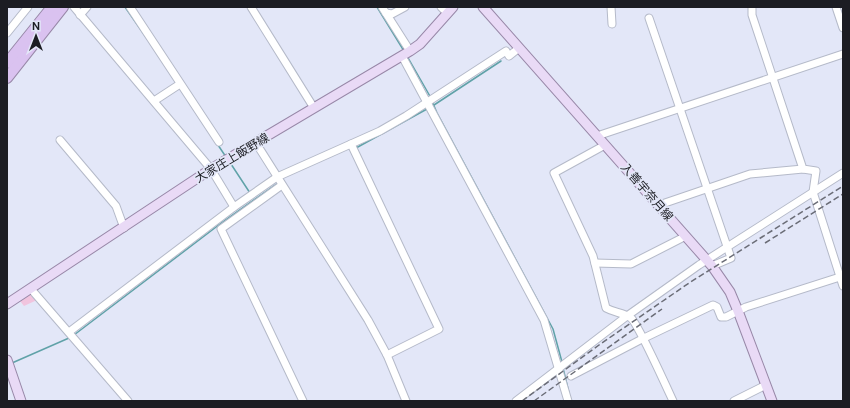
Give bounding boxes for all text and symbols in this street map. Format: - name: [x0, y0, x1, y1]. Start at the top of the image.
- north arrow: [16, 16, 56, 56]
- text: N: [32, 19, 40, 33]
- street label: 大家庄上飯野線: [192, 130, 272, 186]
- street label: 入善宇奈月線: [617, 160, 677, 224]

